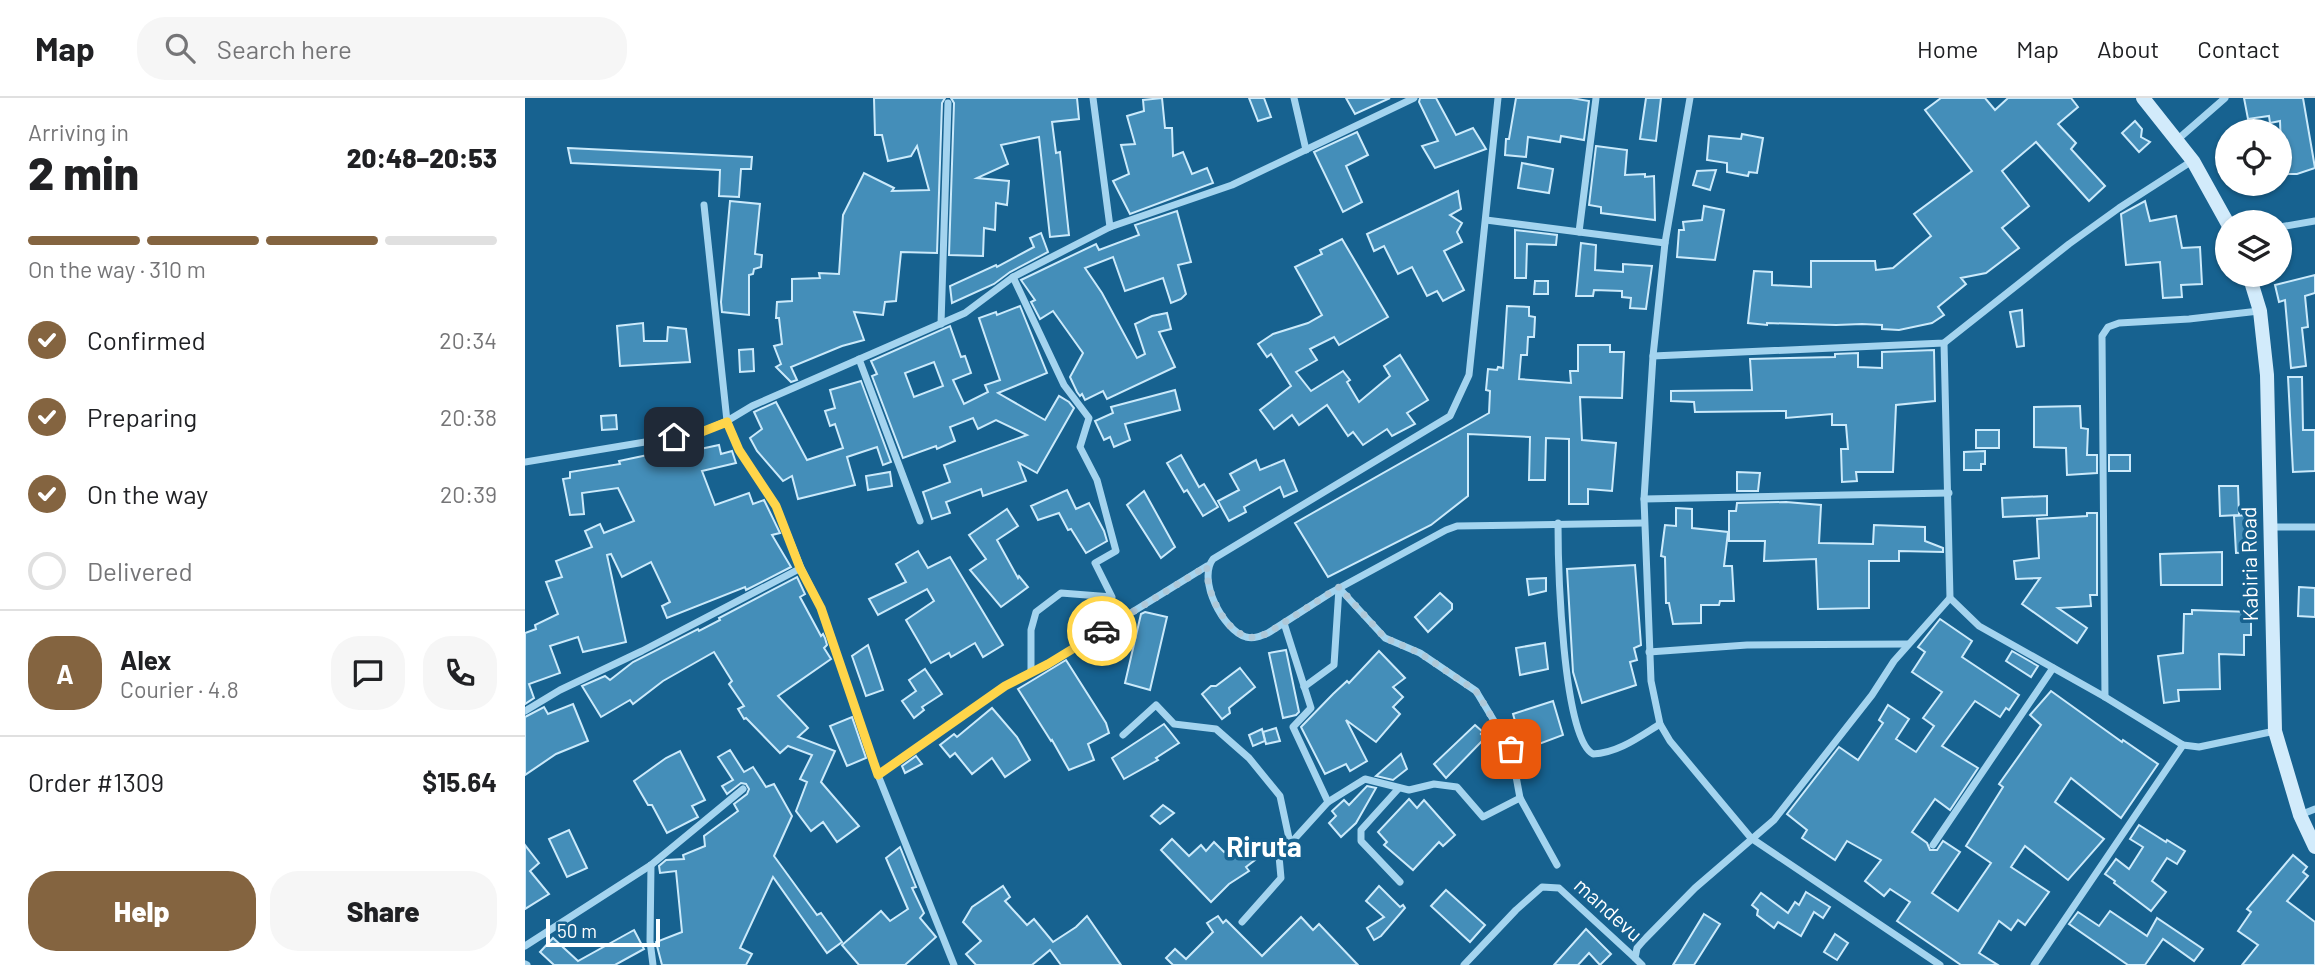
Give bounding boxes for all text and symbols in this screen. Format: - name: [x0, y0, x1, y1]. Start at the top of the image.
- search box: [137, 17, 627, 80]
- text: Map: [35, 28, 95, 68]
- icon: search: [161, 29, 199, 67]
- text: Search here: [217, 33, 352, 64]
- text: Home: [1917, 34, 1978, 63]
- text: Map: [2016, 34, 2059, 63]
- text: About: [2097, 34, 2159, 63]
- text: Contact: [2197, 34, 2280, 63]
- text: Arriving in: [28, 118, 129, 146]
- map controls: [2215, 119, 2292, 287]
- button: locate: [2215, 119, 2292, 196]
- text: 20:48–20:53: [347, 142, 497, 173]
- text: 2 min: [28, 144, 139, 199]
- button: layers: [2215, 210, 2292, 287]
- text: On the way · 310 m: [28, 255, 206, 283]
- icon: check: [28, 321, 66, 359]
- text: Confirmed: [87, 324, 206, 355]
- text: 20:34: [439, 326, 497, 354]
- icon: check: [28, 398, 66, 436]
- text: Preparing: [87, 401, 197, 432]
- text: 20:38: [440, 403, 497, 431]
- pin: [644, 407, 704, 467]
- icon: home: [655, 418, 693, 456]
- icon: check: [28, 475, 66, 513]
- text: On the way: [87, 478, 208, 509]
- text: 20:39: [440, 480, 497, 508]
- street label: Kabiria Road: [2235, 506, 2262, 622]
- text: Delivered: [87, 555, 193, 586]
- courier: [1067, 596, 1137, 666]
- icon: car: [1083, 612, 1121, 650]
- button: chat: [331, 636, 405, 710]
- button: phone: [423, 636, 497, 710]
- text: Alex: [120, 644, 171, 675]
- text: A: [56, 658, 74, 689]
- text: Courier · 4.8: [120, 675, 239, 703]
- pin: [1481, 719, 1541, 779]
- icon: bag: [1492, 730, 1530, 768]
- text: Order #1309: [28, 766, 164, 797]
- text: $15.64: [422, 766, 497, 797]
- district label: Riruta: [1226, 829, 1302, 863]
- button: Help: [28, 871, 256, 951]
- button: Share: [270, 871, 497, 951]
- street label: mandevu: [1570, 872, 1648, 946]
- scale bar: [546, 916, 660, 948]
- text: 50 m: [557, 919, 597, 942]

